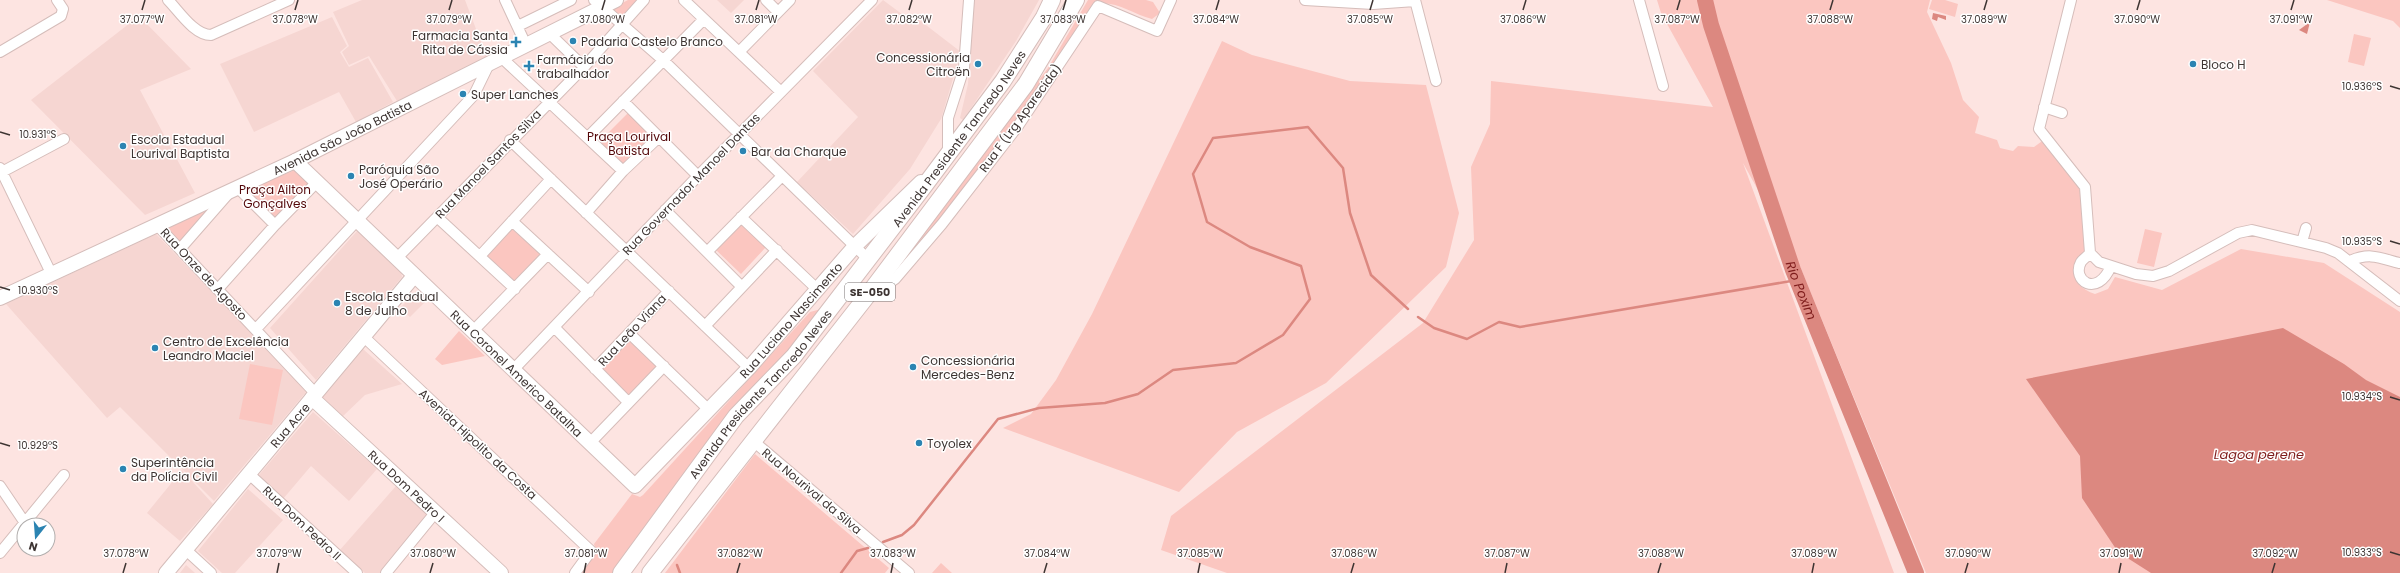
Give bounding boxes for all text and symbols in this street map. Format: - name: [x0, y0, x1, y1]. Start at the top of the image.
- text: 37.077°W: [120, 12, 164, 27]
- text: 37.078°W: [272, 12, 318, 27]
- text: 37.079°W: [426, 12, 472, 27]
- text: 37.080°W: [579, 12, 625, 27]
- text: 37.081°W: [734, 12, 778, 27]
- text: 37.082°W: [886, 12, 932, 27]
- text: 37.083°W: [1040, 12, 1086, 27]
- text: 37.084°W: [1193, 12, 1239, 27]
- text: 37.085°W: [1347, 12, 1393, 27]
- text: 37.086°W: [1500, 12, 1546, 27]
- text: 37.087°W: [1654, 12, 1700, 27]
- text: 37.088°W: [1807, 12, 1853, 27]
- text: 37.089°W: [1961, 12, 2007, 27]
- text: 37.090°W: [2114, 12, 2160, 27]
- text: 37.091°W: [2269, 12, 2313, 27]
- place label: Farmacia Santa Rita de Cássia: [412, 27, 508, 58]
- place label: Padaria Castelo Branco: [581, 33, 723, 50]
- marker: Padaria Castelo Branco: [568, 36, 578, 46]
- marker: Farmacia Santa Rita de Cássia: [511, 37, 521, 47]
- street label: Avenida Presidente Tancredo Neves: [888, 47, 1029, 230]
- place label: Concessionária Citroën: [876, 49, 970, 80]
- place label: Farmácia do trabalhador: [537, 51, 614, 82]
- place label: Bloco H: [2201, 56, 2245, 73]
- marker: Concessionária Citroën: [973, 59, 983, 69]
- marker: Bloco H: [2188, 59, 2198, 69]
- street label: Rua F (Lrg Aparecida): [975, 60, 1065, 176]
- marker: Farmácia do trabalhador: [524, 61, 534, 71]
- text: 10.936°S: [2342, 79, 2382, 94]
- place label: Super Lanches: [471, 86, 559, 103]
- marker: Super Lanches: [458, 89, 468, 99]
- street label: Avenida São João Batista: [270, 95, 414, 179]
- street label: Rua Manoel Santos Silva: [431, 106, 545, 222]
- street label: Rua Governador Manoel Dantas: [618, 109, 764, 259]
- text: 10.931°S: [20, 127, 57, 142]
- park label: Praça Lourival Batista: [587, 128, 671, 159]
- place label: Escola Estadual Lourival Baptista: [131, 131, 230, 162]
- marker: Escola Estadual Lourival Baptista: [118, 141, 128, 151]
- place label: Bar da Charque: [751, 143, 846, 160]
- marker: Bar da Charque: [738, 146, 748, 156]
- place label: Paróquia São José Operário: [359, 161, 443, 192]
- marker: Paróquia São José Operário: [346, 171, 356, 181]
- park label: Praça Ailton Gonçalves: [239, 181, 311, 212]
- street label: Rua Onze de Agosto: [157, 224, 252, 324]
- text: 10.935°S: [2342, 234, 2382, 249]
- street label: Rua Luciano Nascimento: [735, 258, 846, 382]
- water label: Rio Poxim: [1781, 258, 1822, 323]
- text: 10.930°S: [18, 283, 58, 298]
- road number: SE-050: [845, 283, 895, 301]
- place label: Escola Estadual 8 de Julho: [345, 288, 438, 319]
- street label: Rua Leão Viana: [594, 290, 670, 370]
- marker: Escola Estadual 8 de Julho: [332, 298, 342, 308]
- street label: Rua Coronel Americo Batalha: [447, 306, 587, 440]
- street label: Avenida Presidente Tancredo Neves: [685, 306, 835, 482]
- place label: Centro de Excelência Leandro Maciel: [163, 333, 289, 364]
- marker: Centro de Excelência Leandro Maciel: [150, 343, 160, 353]
- place label: Concessionária Mercedes-Benz: [921, 352, 1015, 383]
- marker: Concessionária Mercedes-Benz: [908, 362, 918, 372]
- street label: Avenida Hipolito da Costa: [415, 385, 541, 503]
- text: 10.934°S: [2342, 389, 2382, 404]
- street label: Rua Acre: [266, 399, 313, 451]
- place label: Toyolex: [927, 435, 972, 452]
- text: 10.929°S: [18, 438, 58, 453]
- marker: Toyolex: [914, 438, 924, 448]
- street label: Rua Nourival da Silva: [758, 444, 866, 538]
- water label: Lagoa perene: [2214, 445, 2304, 464]
- street label: Rua Dom Pedro I: [365, 446, 449, 526]
- place label: Superintência da Polícia Civil: [131, 454, 217, 485]
- marker: Superintência da Polícia Civil: [118, 464, 128, 474]
- street label: Rua Dom Pedro II: [259, 482, 345, 564]
- north arrow: [16, 517, 56, 557]
- text: N: [27, 538, 39, 555]
- text: 10.933°S: [2342, 545, 2382, 560]
- text: 37.078°W: [103, 546, 149, 561]
- text: 37.079°W: [256, 546, 302, 561]
- text: 37.080°W: [410, 546, 456, 561]
- text: 37.081°W: [564, 546, 608, 561]
- text: 37.082°W: [717, 546, 763, 561]
- text: 37.083°W: [870, 546, 916, 561]
- text: 37.084°W: [1024, 546, 1070, 561]
- text: 37.085°W: [1177, 546, 1223, 561]
- text: 37.086°W: [1331, 546, 1377, 561]
- text: 37.087°W: [1484, 546, 1530, 561]
- text: 37.088°W: [1638, 546, 1684, 561]
- text: 37.089°W: [1791, 546, 1837, 561]
- text: 37.090°W: [1945, 546, 1991, 561]
- text: 37.091°W: [2099, 546, 2143, 561]
- text: 37.092°W: [2252, 546, 2298, 561]

